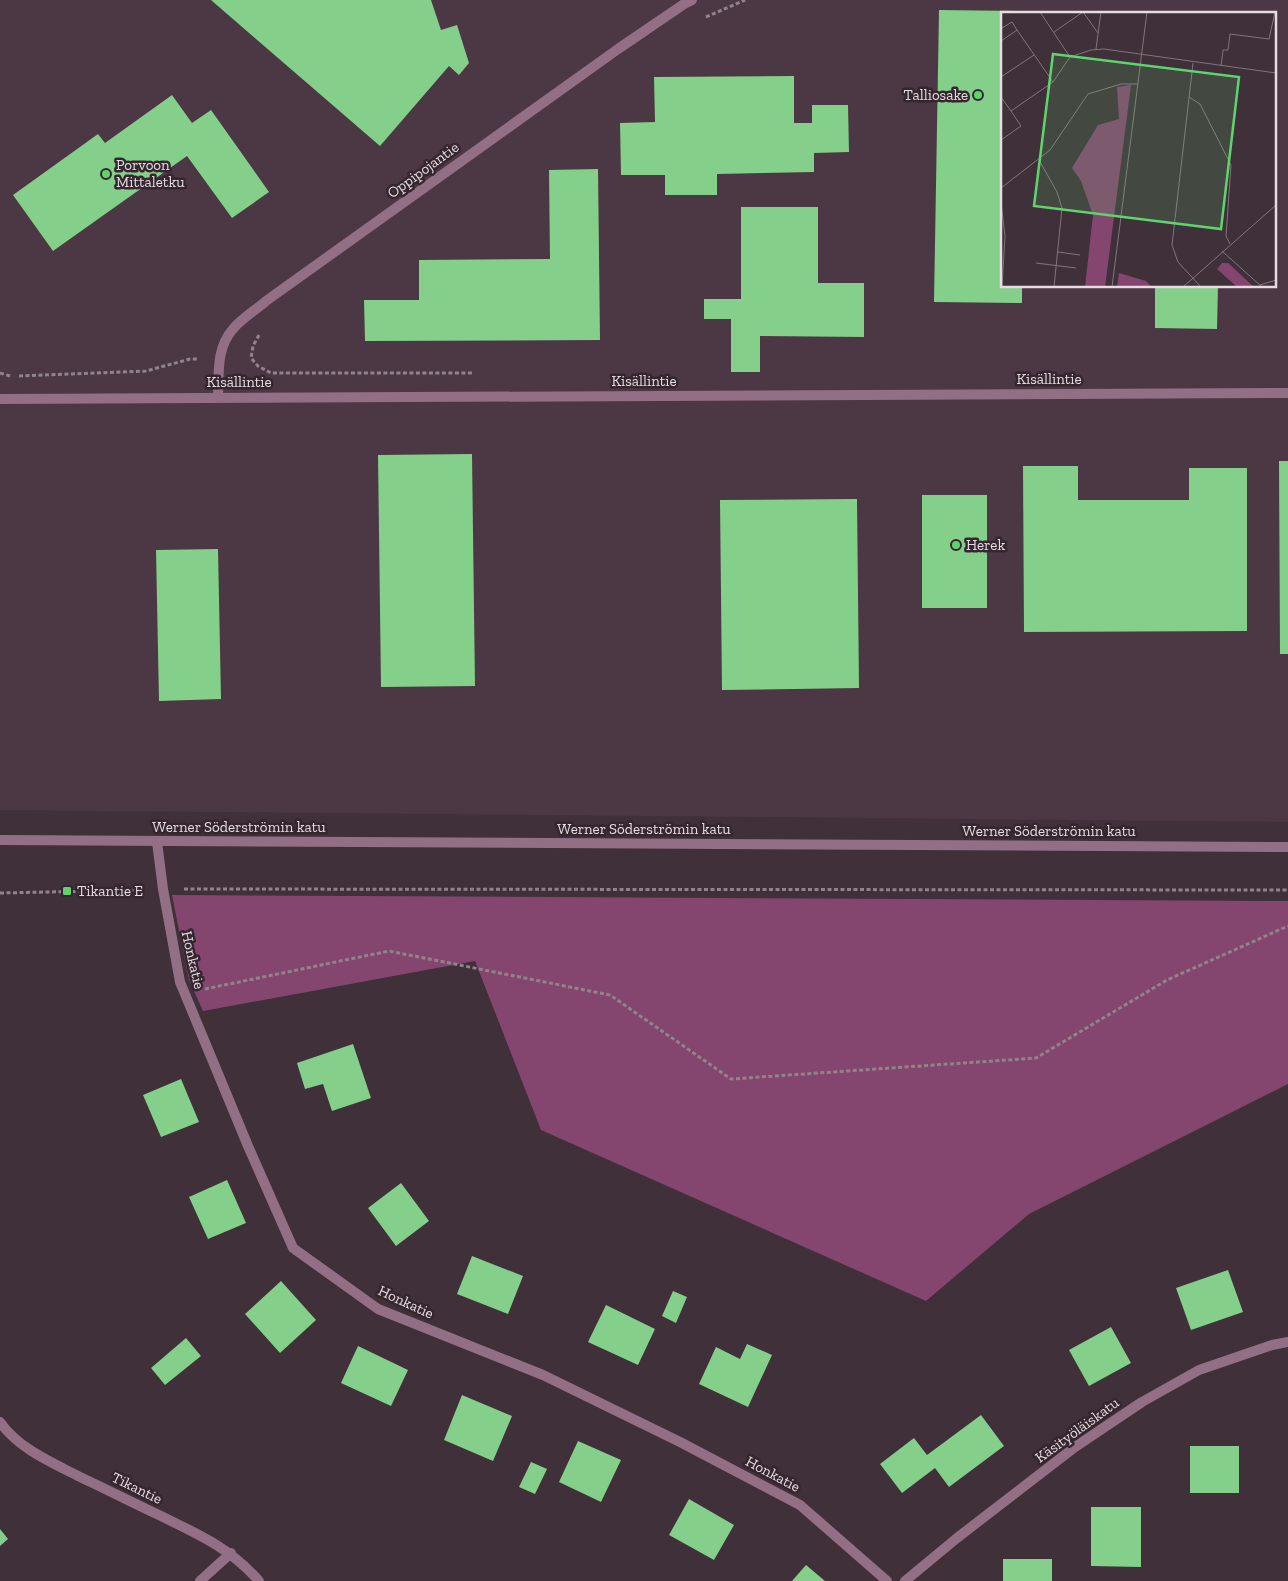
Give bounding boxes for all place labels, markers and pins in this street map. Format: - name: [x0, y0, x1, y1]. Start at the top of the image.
- place label: Talliosake: [904, 86, 968, 104]
- marker: Talliosake: [972, 89, 984, 101]
- place label: Porvoon Mittaletku: [116, 156, 185, 191]
- marker: Porvoon Mittaletku: [100, 168, 112, 180]
- place label: Herek: [966, 536, 1005, 554]
- marker: Herek: [950, 539, 962, 551]
- place label: Tikantie E: [77, 882, 143, 900]
- marker: Tikantie E: [61, 885, 73, 897]

